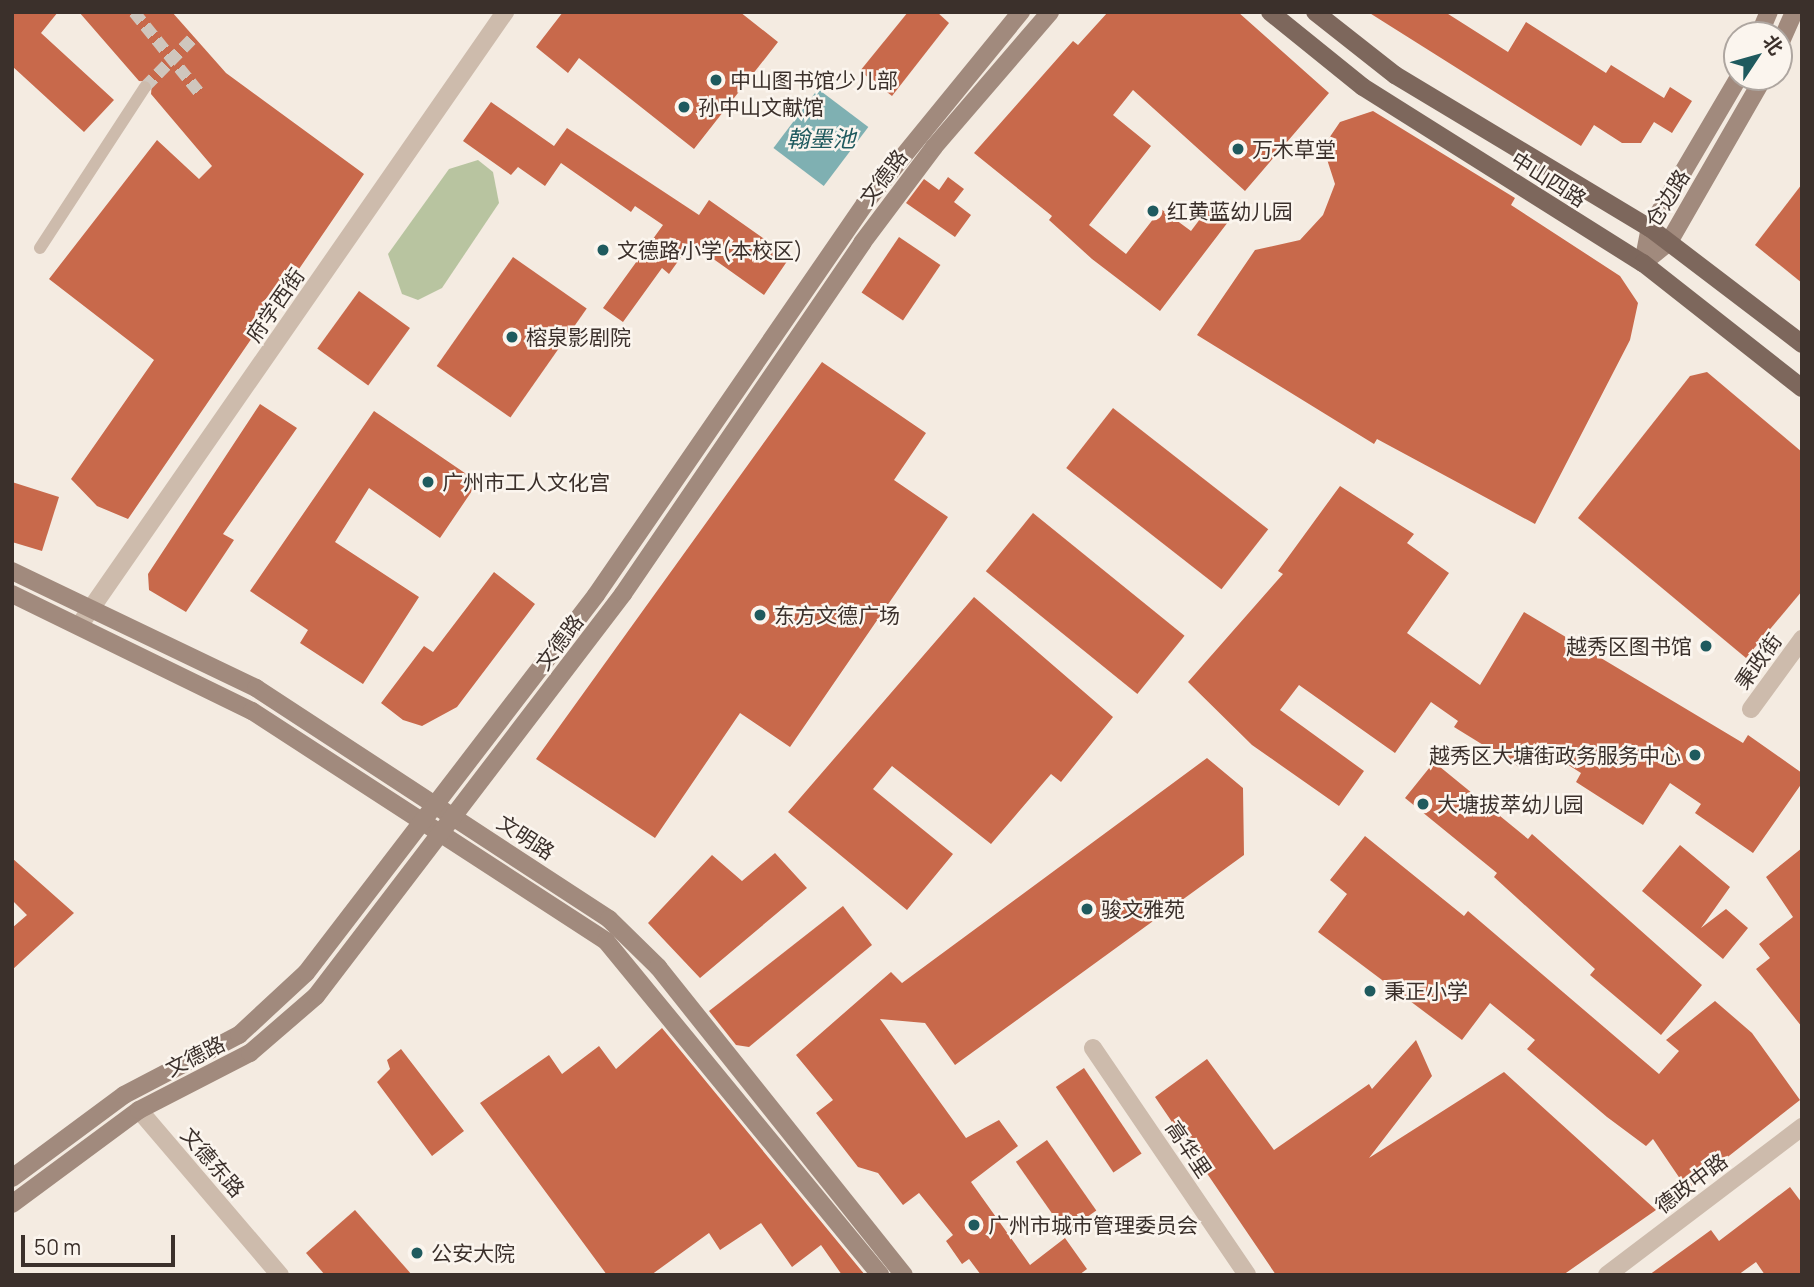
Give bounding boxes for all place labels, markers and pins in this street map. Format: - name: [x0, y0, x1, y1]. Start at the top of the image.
- place label: 中山图书馆少儿部: [730, 67, 898, 93]
- marker: 中山图书馆少儿部: [708, 72, 724, 88]
- place label: 孙中山文献馆: [698, 94, 824, 120]
- marker: 孙中山文献馆: [676, 99, 692, 115]
- place label: 万木草堂: [1252, 136, 1336, 162]
- marker: 万木草堂: [1230, 141, 1246, 157]
- place label: 红黄蓝幼儿园: [1167, 198, 1293, 224]
- marker: 红黄蓝幼儿园: [1145, 203, 1161, 219]
- place label: 文德路小学(本校区): [617, 237, 803, 263]
- marker: 文德路小学(本校区): [595, 242, 611, 258]
- place label: 榕泉影剧院: [526, 324, 631, 350]
- marker: 榕泉影剧院: [504, 329, 520, 345]
- place label: 广州市工人文化宫: [442, 469, 610, 495]
- marker: 广州市工人文化宫: [420, 474, 436, 490]
- place label: 东方文德广场: [774, 602, 900, 628]
- marker: 东方文德广场: [752, 607, 768, 623]
- place label: 越秀区图书馆: [1566, 633, 1692, 659]
- marker: 越秀区图书馆: [1698, 638, 1714, 654]
- place label: 越秀区大塘街政务服务中心: [1429, 742, 1681, 768]
- marker: 越秀区大塘街政务服务中心: [1687, 747, 1703, 763]
- place label: 大塘拔萃幼儿园: [1437, 791, 1584, 817]
- marker: 大塘拔萃幼儿园: [1415, 796, 1431, 812]
- place label: 骏文雅苑: [1101, 896, 1185, 922]
- marker: 骏文雅苑: [1079, 901, 1095, 917]
- place label: 秉正小学: [1384, 978, 1468, 1004]
- marker: 秉正小学: [1362, 983, 1378, 999]
- place label: 广州市城市管理委员会: [988, 1212, 1198, 1238]
- marker: 广州市城市管理委员会: [966, 1217, 982, 1233]
- place label: 公安大院: [431, 1240, 515, 1266]
- marker: 公安大院: [409, 1245, 425, 1261]

